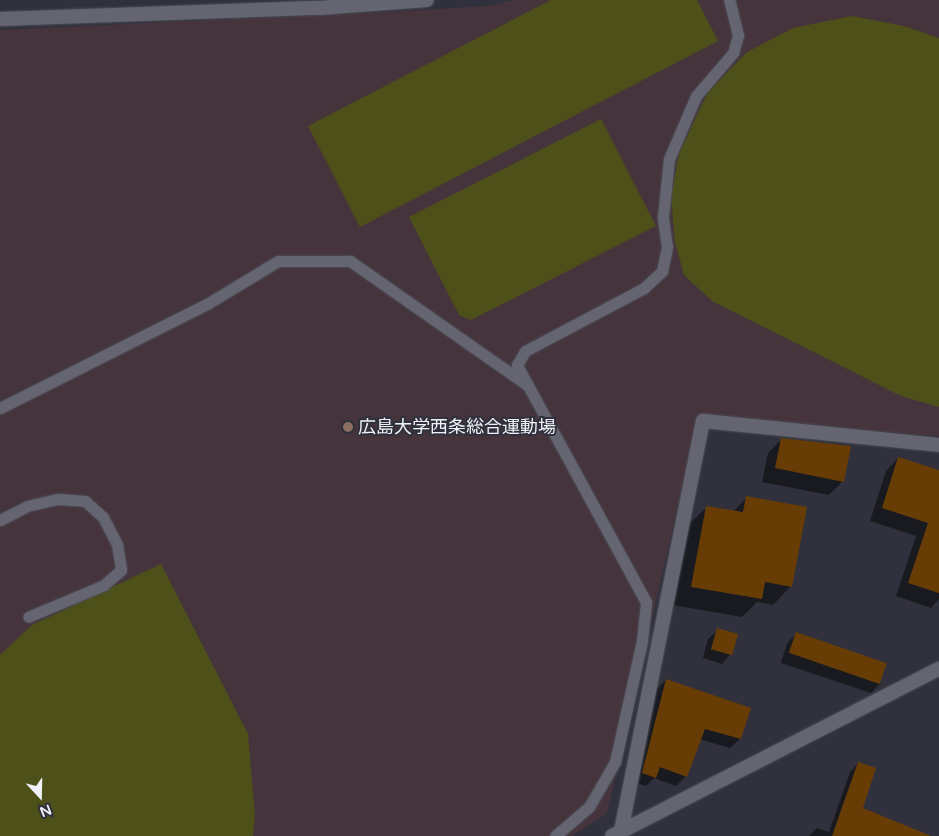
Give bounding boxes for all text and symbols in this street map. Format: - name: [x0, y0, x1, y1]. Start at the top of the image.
- place label: 広島大学西条総合運動場: [358, 416, 556, 438]
- marker: 広島大学西条総合運動場: [342, 421, 354, 433]
- north arrow: [15, 771, 65, 821]
- text: N: [37, 801, 54, 820]

